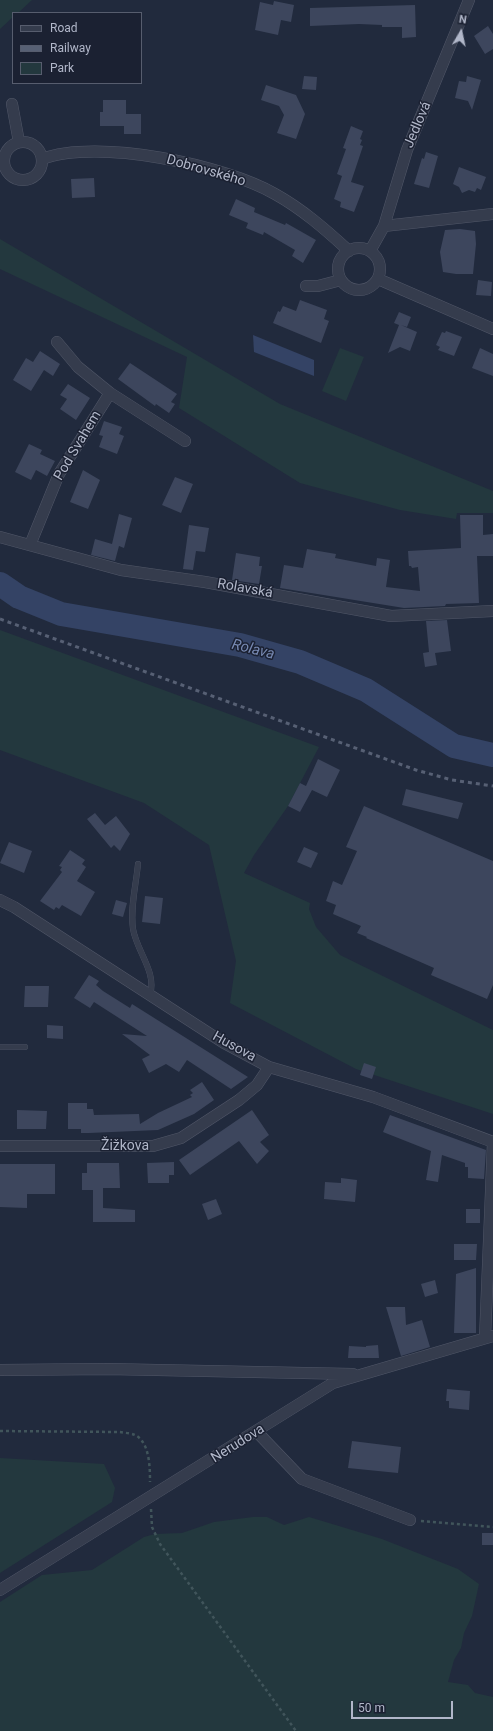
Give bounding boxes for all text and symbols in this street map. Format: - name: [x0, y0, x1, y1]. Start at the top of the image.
- legend: [12, 12, 142, 84]
- north arrow: [441, 12, 481, 52]
- text: N: [458, 13, 468, 27]
- text: Road: [50, 21, 78, 35]
- text: Railway: [50, 41, 91, 55]
- text: Park: [50, 61, 74, 75]
- street label: Jedlová: [401, 99, 435, 151]
- street label: Dobrovského: [164, 152, 248, 190]
- street label: Pod Svahem: [51, 408, 105, 484]
- street label: Rolavská: [216, 576, 274, 602]
- water label: Rolava: [230, 636, 276, 664]
- street label: Husova: [209, 1028, 259, 1066]
- street label: Žižkova: [101, 1138, 149, 1154]
- street label: Nerudova: [208, 1421, 268, 1467]
- scale bar: [353, 1693, 455, 1719]
- text: 50 m: [358, 1701, 385, 1715]

